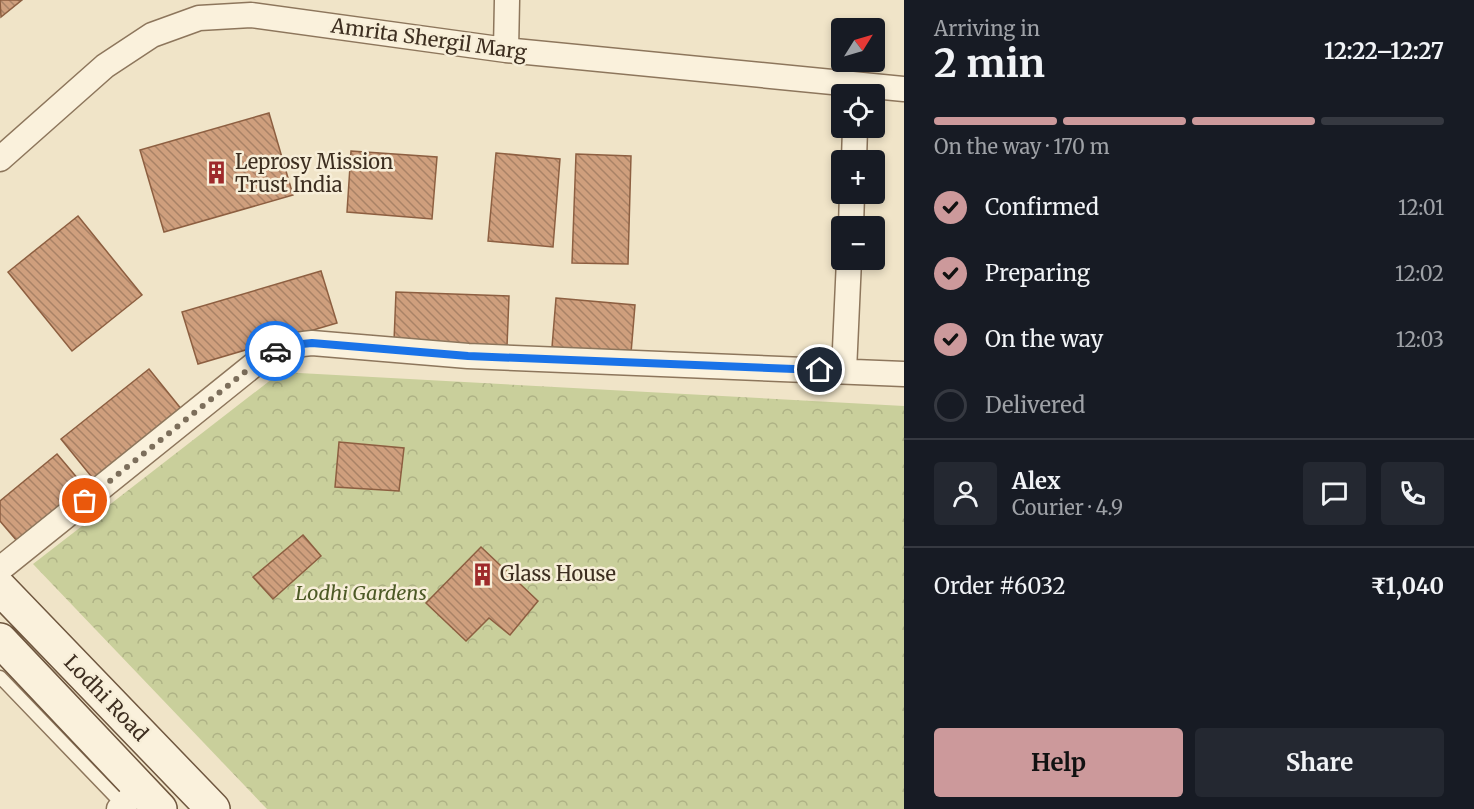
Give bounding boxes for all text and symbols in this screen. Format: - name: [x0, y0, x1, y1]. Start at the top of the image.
- street label: Amrita Shergil Marg: [329, 12, 529, 65]
- text: Arriving in: [934, 16, 1040, 41]
- north arrow: [831, 18, 885, 72]
- map controls: [831, 18, 885, 270]
- text: 12:22–12:27: [1324, 37, 1444, 65]
- text: 2 min: [934, 39, 1045, 88]
- button: locate: [831, 84, 885, 138]
- text: On the way · 170 m: [934, 134, 1110, 159]
- place label: Leprosy Mission Trust India: [235, 149, 393, 197]
- button: +: [831, 150, 885, 204]
- building icon: Leprosy Mission Trust India: [204, 160, 230, 186]
- icon: check: [934, 191, 967, 224]
- text: Confirmed: [985, 193, 1099, 221]
- text: 12:01: [1398, 195, 1444, 220]
- button: −: [831, 216, 885, 270]
- icon: check: [934, 257, 967, 290]
- text: Preparing: [985, 259, 1090, 287]
- text: 12:02: [1395, 261, 1444, 286]
- courier: [245, 321, 305, 381]
- icon: check: [934, 323, 967, 356]
- text: On the way: [985, 325, 1103, 353]
- text: 12:03: [1396, 327, 1444, 352]
- icon: car: [259, 335, 292, 368]
- pin: [794, 344, 845, 395]
- icon: home: [803, 353, 836, 386]
- text: Delivered: [985, 391, 1085, 419]
- button: person: [934, 462, 997, 525]
- button: chat: [1303, 462, 1366, 525]
- button: phone: [1381, 462, 1444, 525]
- text: Alex: [1012, 467, 1061, 495]
- pin: [59, 475, 110, 526]
- icon: bag: [68, 484, 101, 517]
- text: Courier · 4.9: [1012, 495, 1123, 520]
- building icon: Glass House: [469, 561, 495, 587]
- place label: Glass House: [500, 561, 616, 586]
- text: Order #6032: [934, 572, 1066, 600]
- text: ₹1,040: [1370, 572, 1444, 600]
- park label: Lodhi Gardens: [295, 580, 427, 605]
- street label: Lodhi Road: [59, 649, 153, 746]
- button: Help: [934, 728, 1183, 797]
- button: Share: [1195, 728, 1444, 797]

